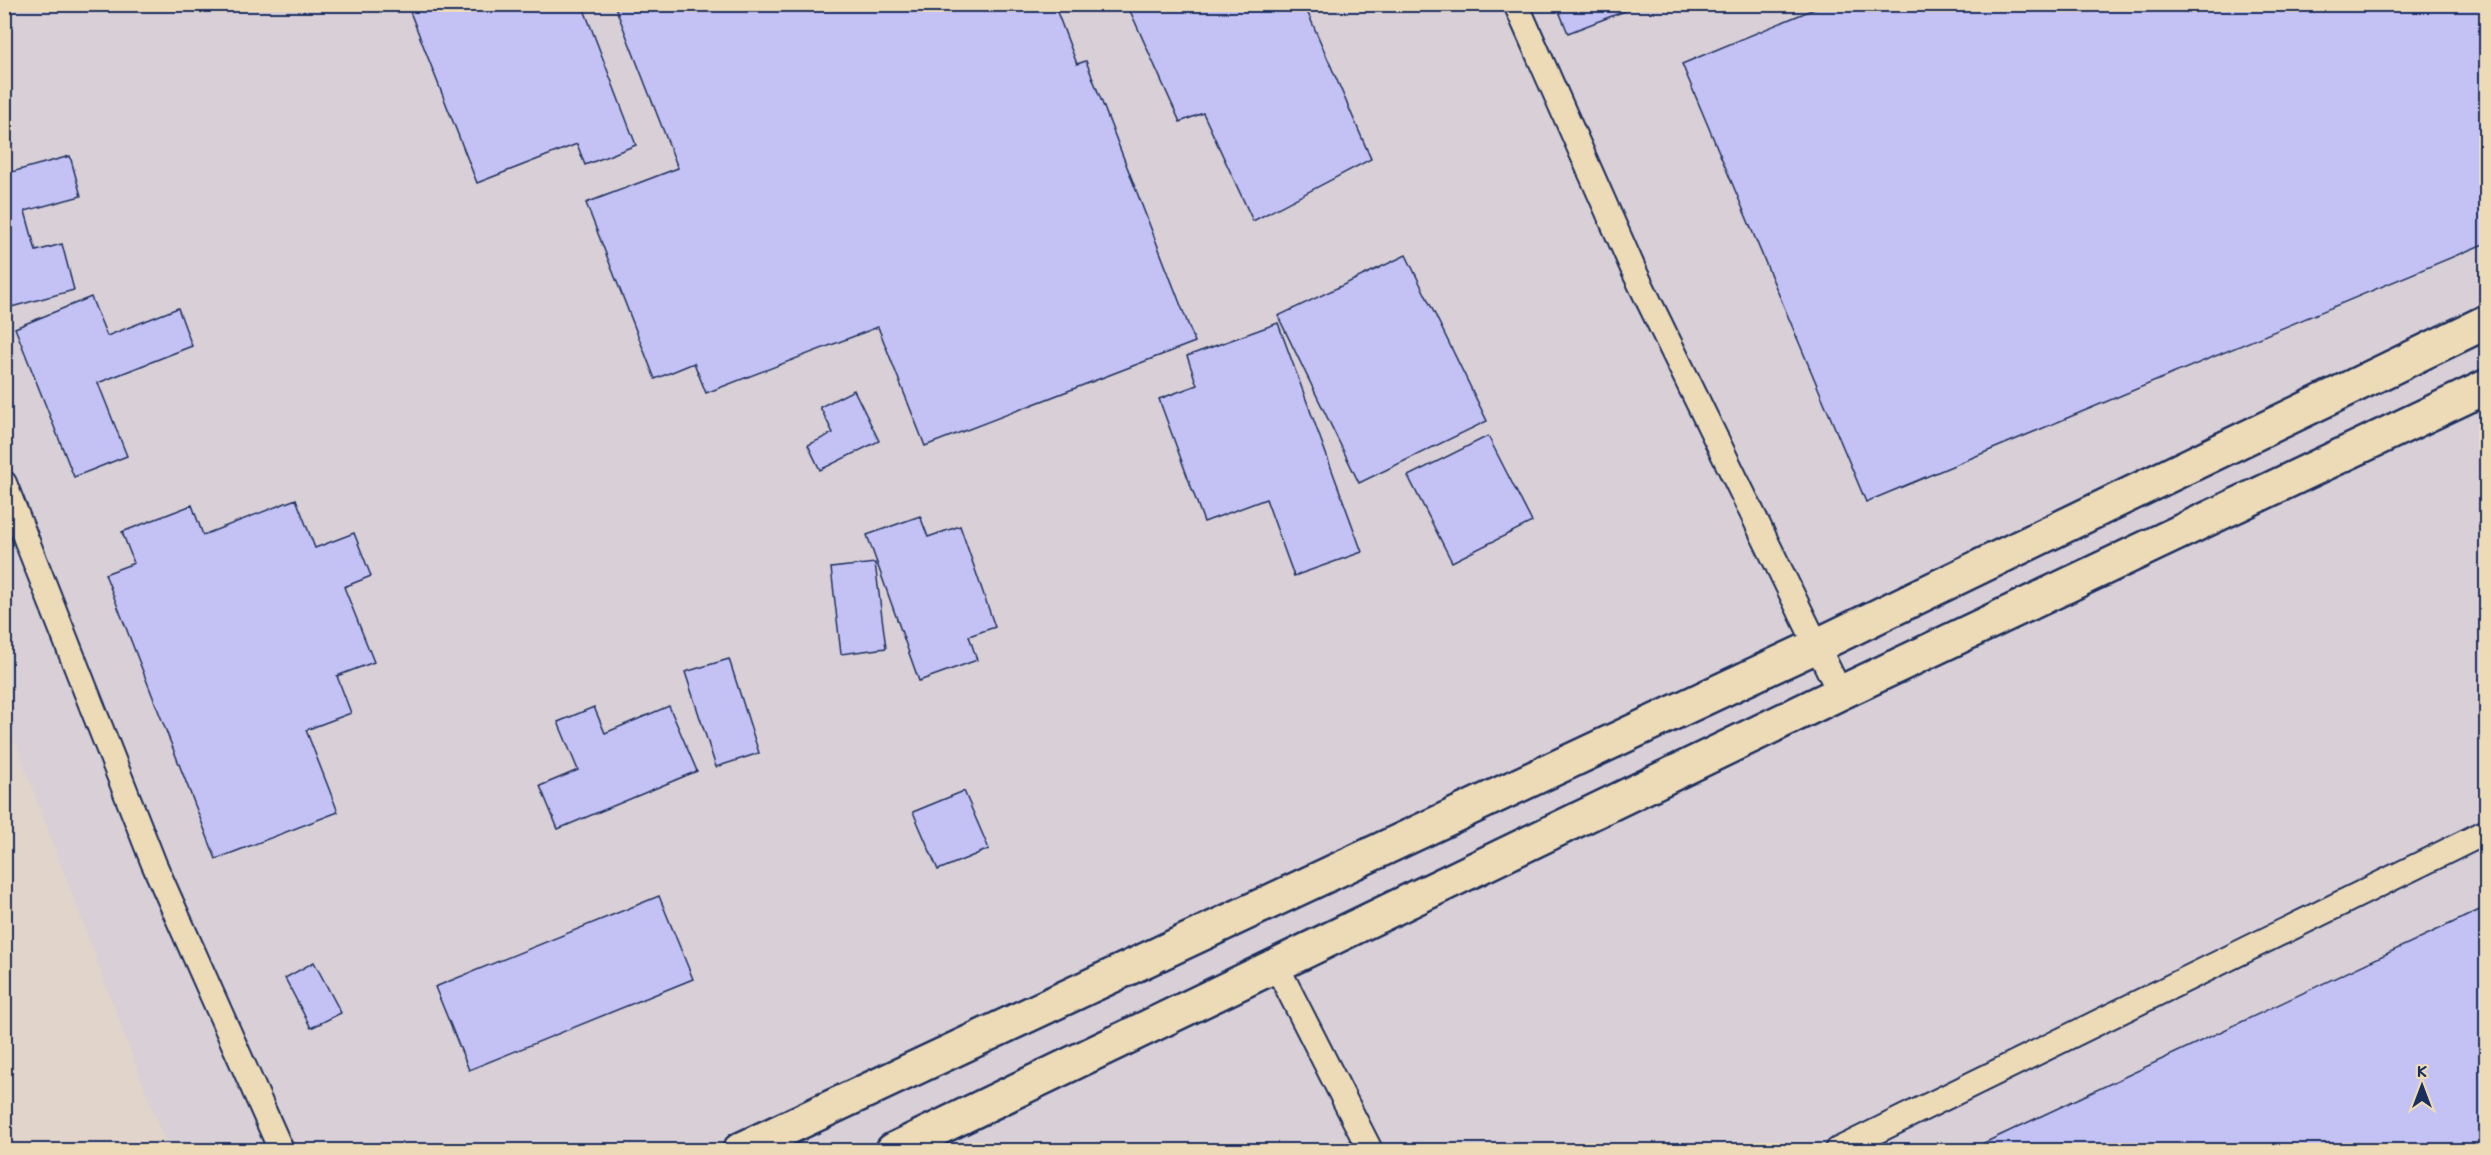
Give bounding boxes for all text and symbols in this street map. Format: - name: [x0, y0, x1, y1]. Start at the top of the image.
- north arrow: [2392, 1056, 2452, 1116]
- text: K: [2417, 1060, 2427, 1081]

